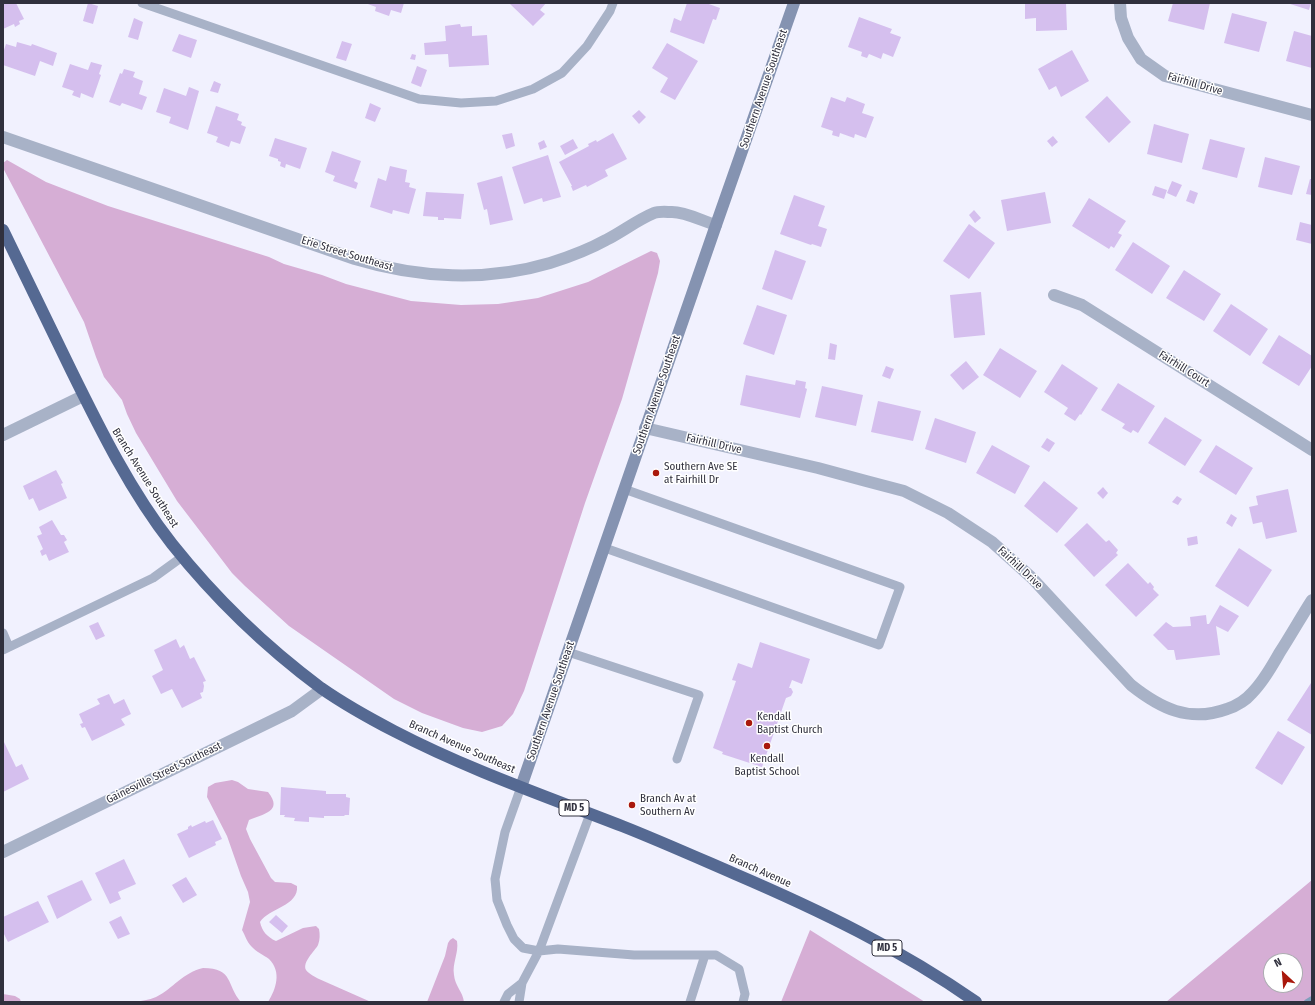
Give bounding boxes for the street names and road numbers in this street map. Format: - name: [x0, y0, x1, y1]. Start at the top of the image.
- street label: Southern Avenue Southeast: [737, 28, 791, 150]
- street label: Fairhill Drive: [1166, 70, 1224, 98]
- street label: Erie Street Southeast: [300, 234, 394, 274]
- street label: Southern Avenue Southeast: [630, 334, 684, 456]
- street label: Fairhill Court: [1156, 348, 1212, 390]
- street label: Branch Avenue Southeast: [109, 426, 181, 530]
- street label: Fairhill Drive: [685, 431, 743, 457]
- street label: Fairhill Drive: [995, 544, 1045, 592]
- street label: Southern Avenue Southeast: [524, 640, 578, 762]
- street label: Branch Avenue Southeast: [407, 718, 517, 776]
- street label: Gainesville Street Southeast: [104, 739, 224, 807]
- road number: MD 5: [559, 800, 589, 816]
- street label: Branch Avenue: [727, 851, 793, 891]
- road number: MD 5: [872, 940, 902, 956]

